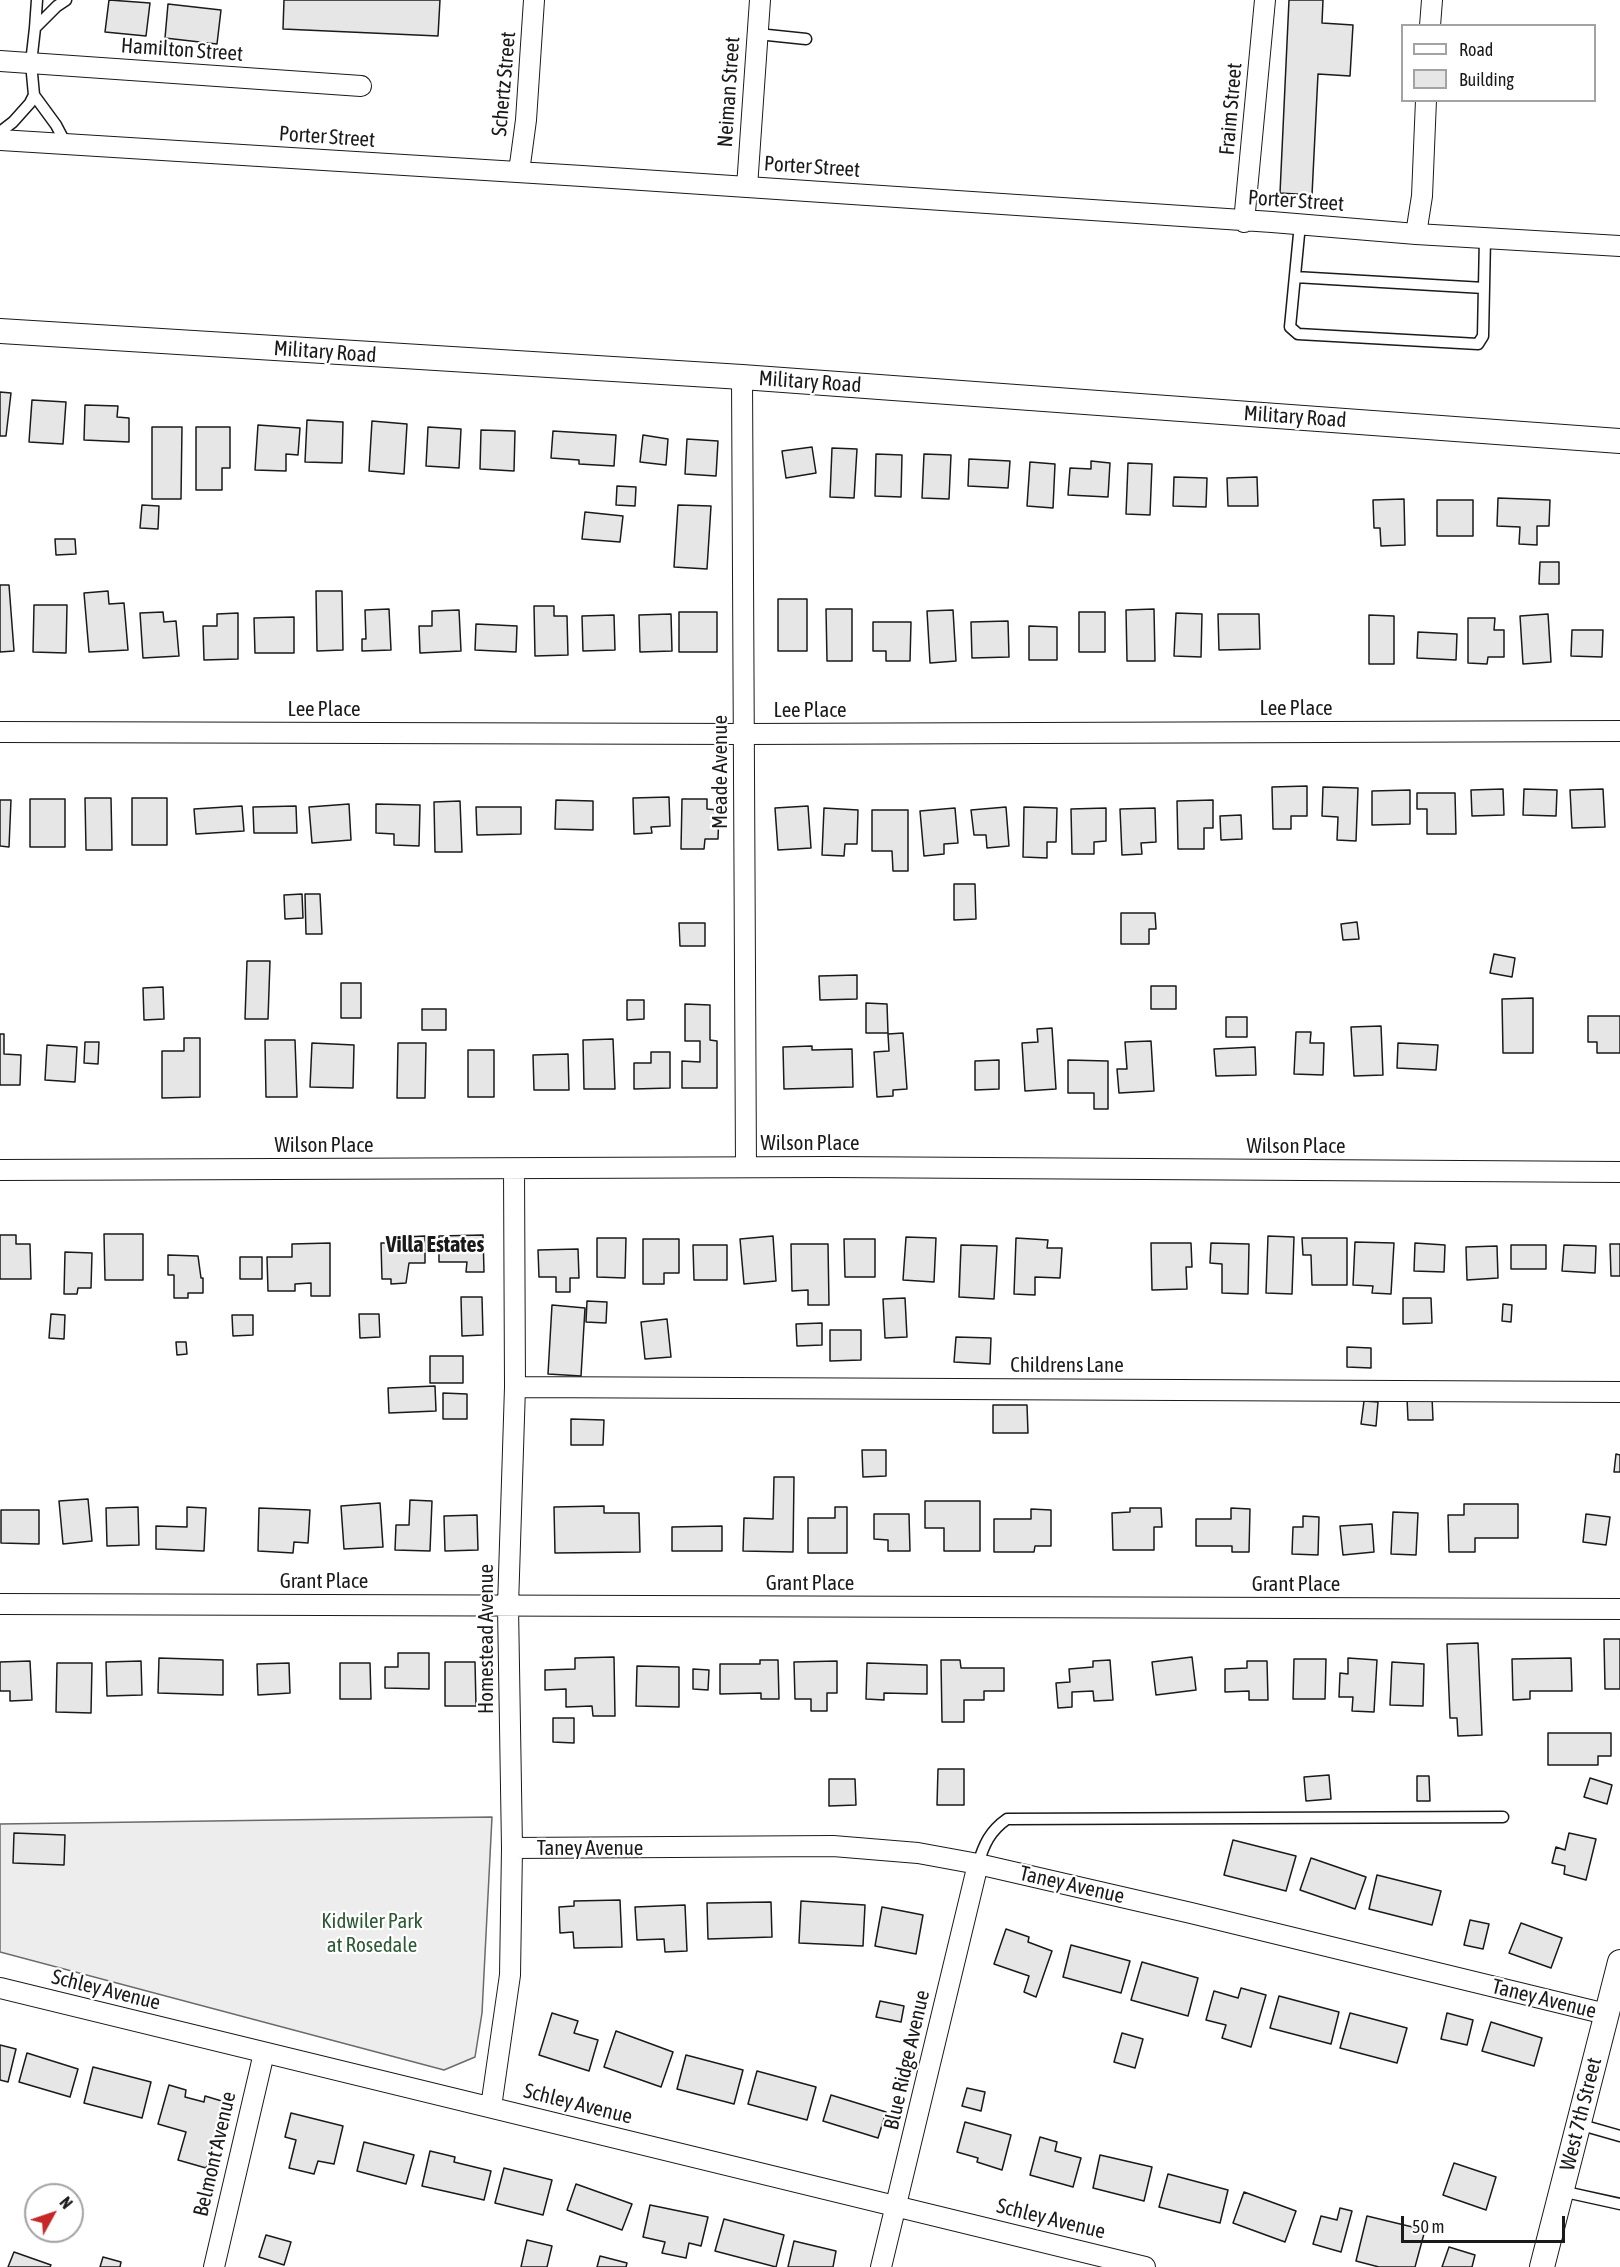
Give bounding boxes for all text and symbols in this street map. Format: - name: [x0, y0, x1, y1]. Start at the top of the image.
- legend: [1401, 24, 1596, 102]
- street label: Schertz Street: [487, 31, 521, 137]
- street label: Hamilton Street: [120, 33, 244, 67]
- street label: Neiman Street: [713, 36, 745, 148]
- text: Road: [1459, 39, 1493, 60]
- street label: Fraim Street: [1214, 62, 1248, 156]
- text: Building: [1459, 69, 1514, 90]
- street label: Porter Street: [278, 121, 376, 153]
- street label: Porter Street: [763, 151, 861, 183]
- street label: Porter Street: [1247, 185, 1345, 217]
- street label: Military Road: [273, 336, 377, 368]
- street label: Military Road: [758, 366, 862, 398]
- street label: Military Road: [1243, 401, 1347, 433]
- street label: Lee Place: [1260, 695, 1332, 721]
- street label: Lee Place: [288, 696, 360, 722]
- street label: Lee Place: [774, 697, 846, 723]
- street label: Meade Avenue: [707, 715, 733, 829]
- street label: Wilson Place: [761, 1130, 859, 1156]
- street label: Wilson Place: [275, 1132, 373, 1158]
- street label: Wilson Place: [1247, 1133, 1345, 1159]
- district label: Villa Estates: [386, 1232, 484, 1258]
- street label: Childrens Lane: [1010, 1352, 1124, 1378]
- street label: Homestead Avenue: [473, 1564, 499, 1714]
- street label: Grant Place: [280, 1568, 368, 1594]
- street label: Grant Place: [766, 1570, 854, 1596]
- street label: Grant Place: [1252, 1571, 1340, 1597]
- street label: Taney Avenue: [537, 1835, 643, 1861]
- street label: Taney Avenue: [1017, 1861, 1127, 1909]
- park label: Kidwiler Park at Rosedale: [321, 1908, 423, 1958]
- street label: Schley Avenue: [49, 1964, 163, 2016]
- street label: Taney Avenue: [1489, 1974, 1599, 2024]
- street label: Blue Ridge Avenue: [879, 1988, 935, 2132]
- street label: West 7th Street: [1555, 2055, 1607, 2173]
- street label: Schley Avenue: [521, 2078, 635, 2130]
- street label: Belmont Avenue: [188, 2089, 242, 2219]
- north arrow: [24, 2183, 84, 2243]
- text: N: [56, 2193, 76, 2212]
- street label: Schley Avenue: [994, 2193, 1108, 2245]
- scale bar: [1404, 2204, 1568, 2242]
- text: 50 m: [1412, 2216, 1444, 2237]

